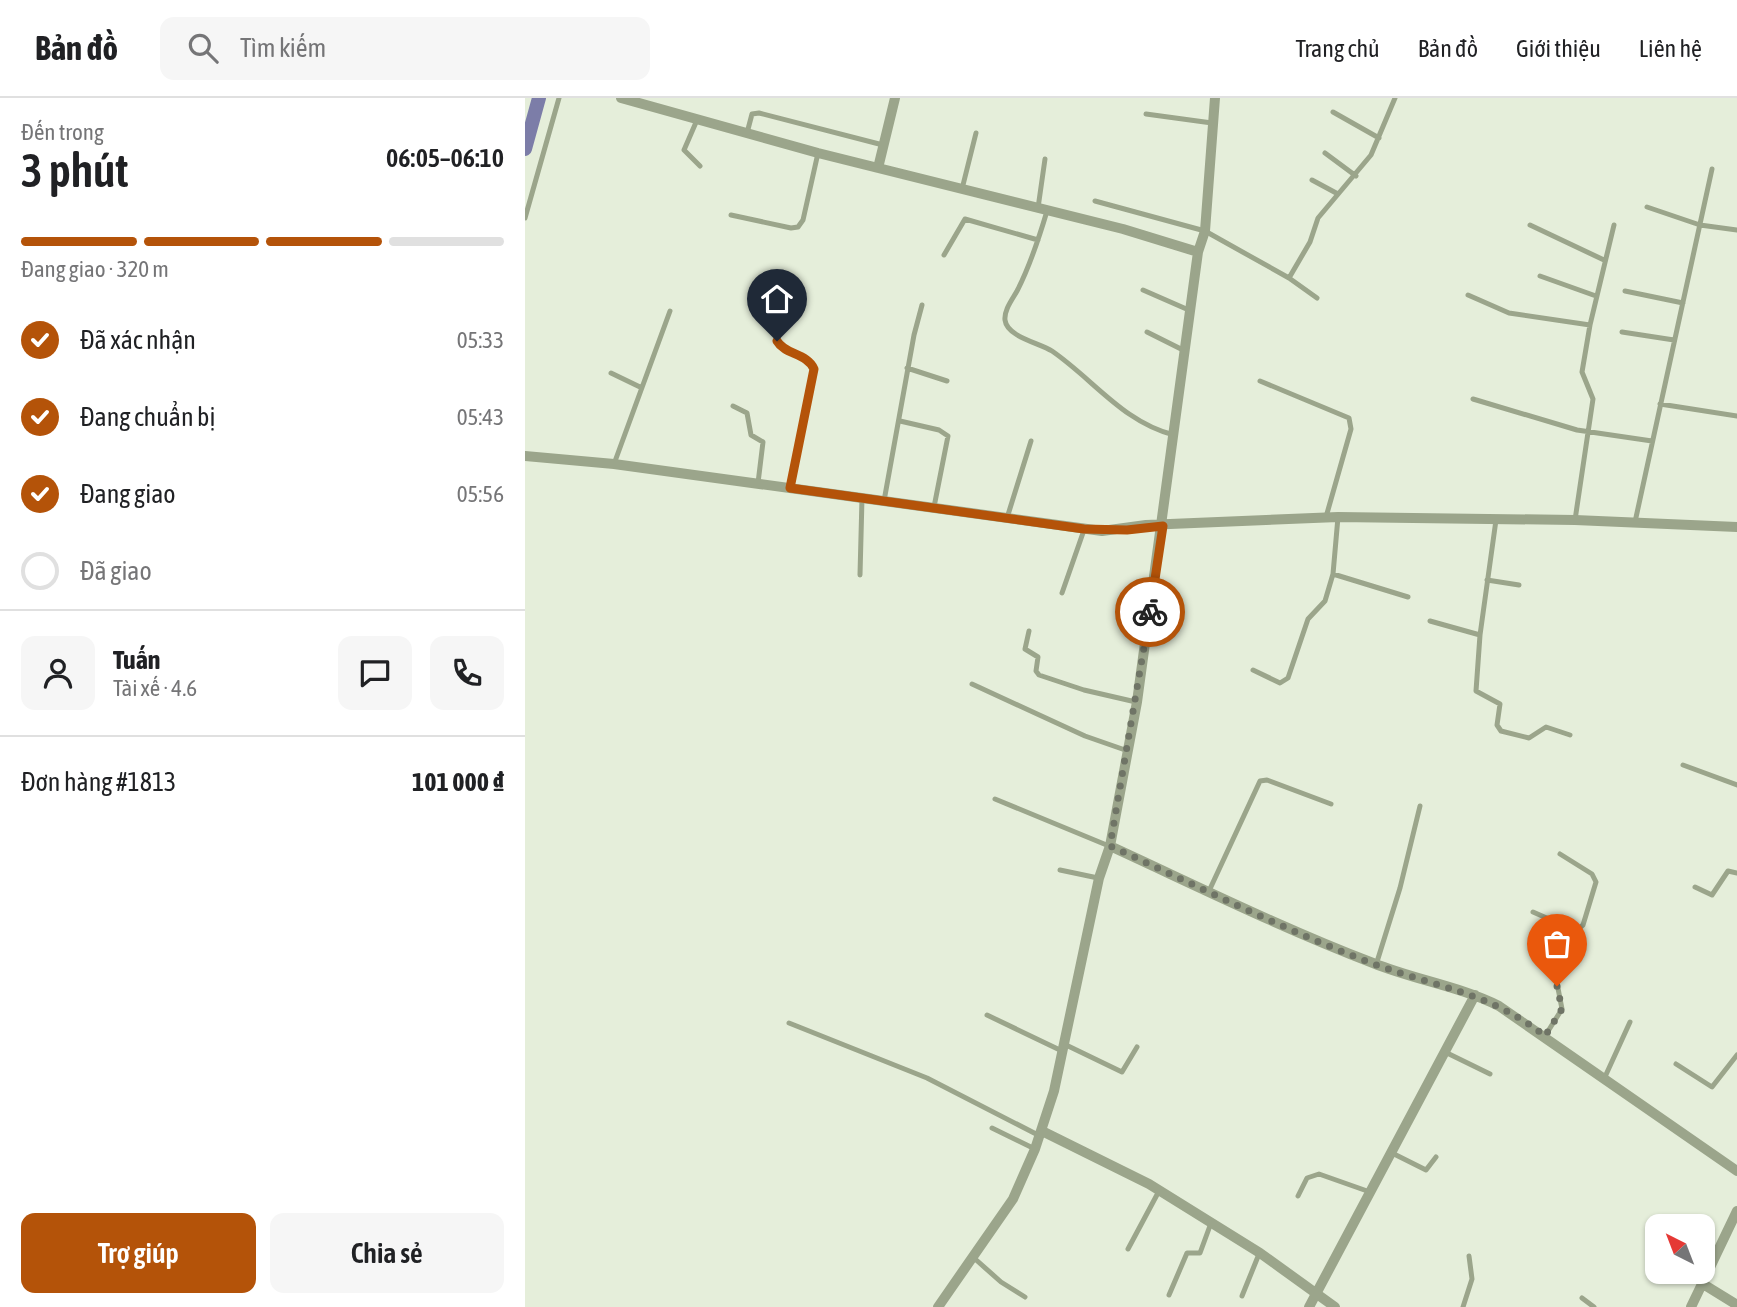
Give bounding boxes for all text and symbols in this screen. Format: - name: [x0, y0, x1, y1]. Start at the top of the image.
- search box: [160, 17, 650, 80]
- text: Bản đồ: [35, 29, 118, 67]
- icon: search: [184, 29, 222, 67]
- text: Tìm kiếm: [240, 33, 326, 63]
- text: Trang chủ: [1295, 35, 1380, 62]
- text: Bản đồ: [1418, 35, 1478, 62]
- text: Giới thiệu: [1516, 35, 1601, 62]
- text: Liên hệ: [1639, 35, 1702, 62]
- text: Đến trong: [21, 119, 104, 145]
- text: 06:05–06:10: [386, 143, 504, 173]
- text: 3 phút: [21, 144, 129, 197]
- text: Đang giao · 320 m: [21, 256, 169, 282]
- pin: [747, 269, 807, 341]
- icon: home: [758, 280, 796, 318]
- icon: check: [21, 321, 59, 359]
- text: Đã xác nhận: [80, 325, 196, 355]
- text: 05:33: [457, 327, 504, 353]
- icon: check: [21, 398, 59, 436]
- text: Đang chuẩn bị: [80, 402, 215, 432]
- text: 05:43: [457, 404, 504, 430]
- icon: check: [21, 475, 59, 513]
- text: Đang giao: [80, 479, 175, 509]
- text: 05:56: [457, 481, 504, 507]
- text: Đã giao: [80, 556, 152, 586]
- courier: [1115, 577, 1185, 647]
- icon: bike: [1131, 593, 1169, 631]
- button: person: [21, 636, 95, 710]
- button: chat: [338, 636, 412, 710]
- button: phone: [430, 636, 504, 710]
- text: Tuấn: [113, 645, 160, 675]
- text: Tài xế · 4.6: [113, 675, 197, 701]
- text: Đơn hàng #1813: [21, 767, 176, 797]
- text: 101 000 ₫: [412, 767, 504, 797]
- pin: [1527, 914, 1587, 986]
- icon: bag: [1538, 925, 1576, 963]
- button: Trợ giúp: [21, 1213, 256, 1293]
- button: Chia sẻ: [270, 1213, 504, 1293]
- north arrow: [1645, 1214, 1715, 1284]
- map controls: [1645, 1214, 1715, 1284]

